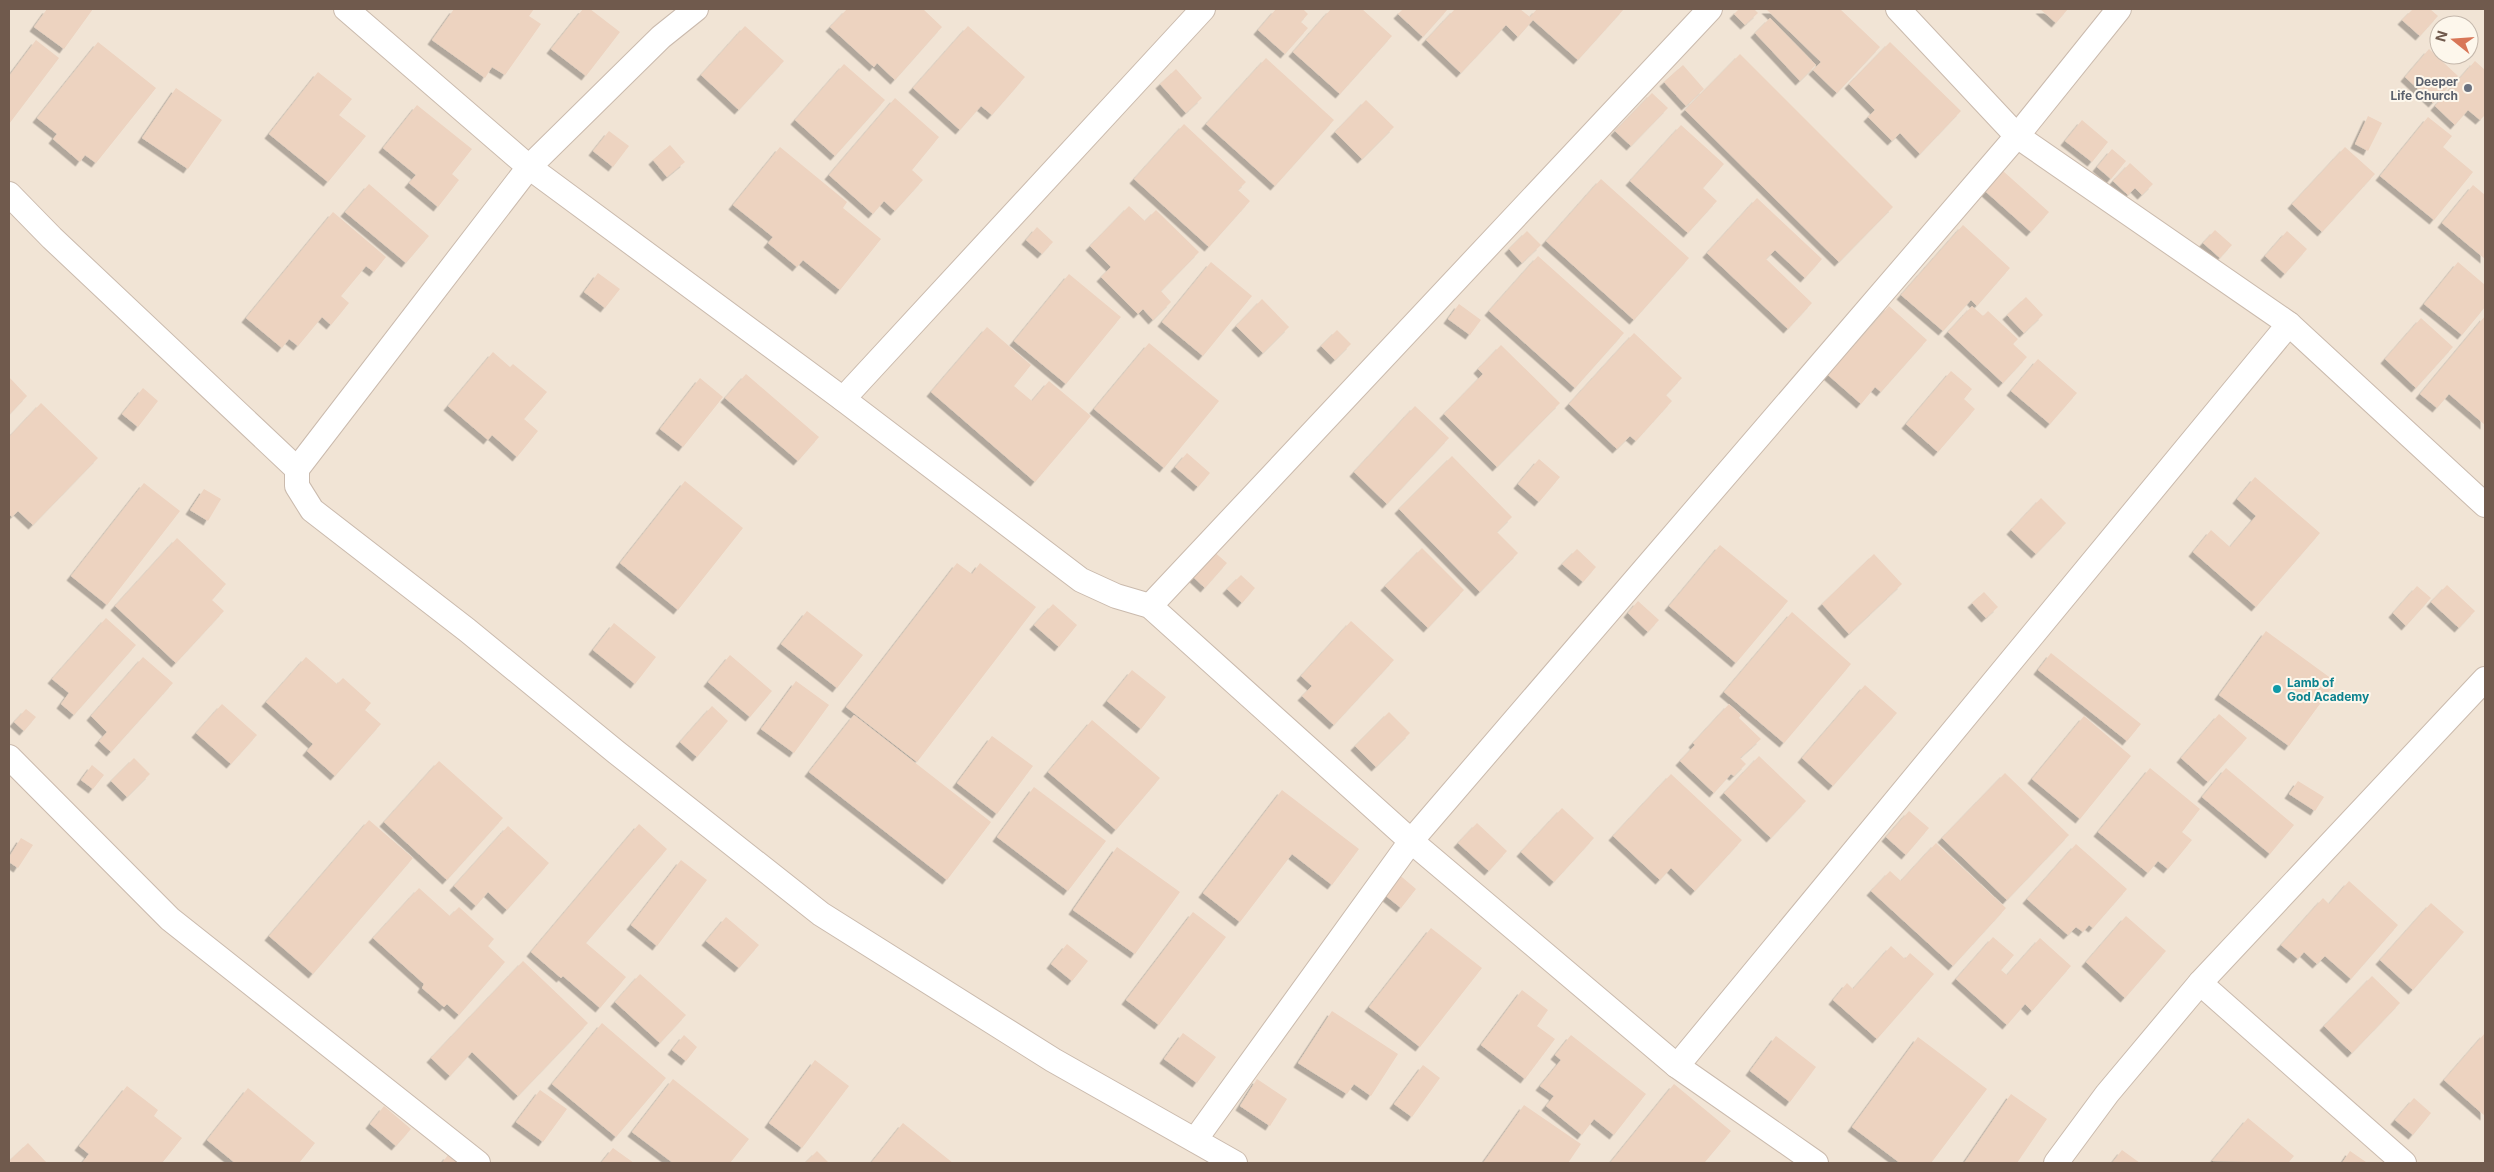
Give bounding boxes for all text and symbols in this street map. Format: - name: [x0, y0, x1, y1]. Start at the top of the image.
- north arrow: [2429, 15, 2479, 65]
- text: N: [2431, 28, 2451, 44]
- place label: Deeper Life Church: [2391, 74, 2458, 103]
- marker: Deeper Life Church: [2462, 82, 2474, 94]
- place label: Lamb of God Academy: [2287, 675, 2370, 704]
- marker: Lamb of God Academy: [2271, 683, 2283, 695]

